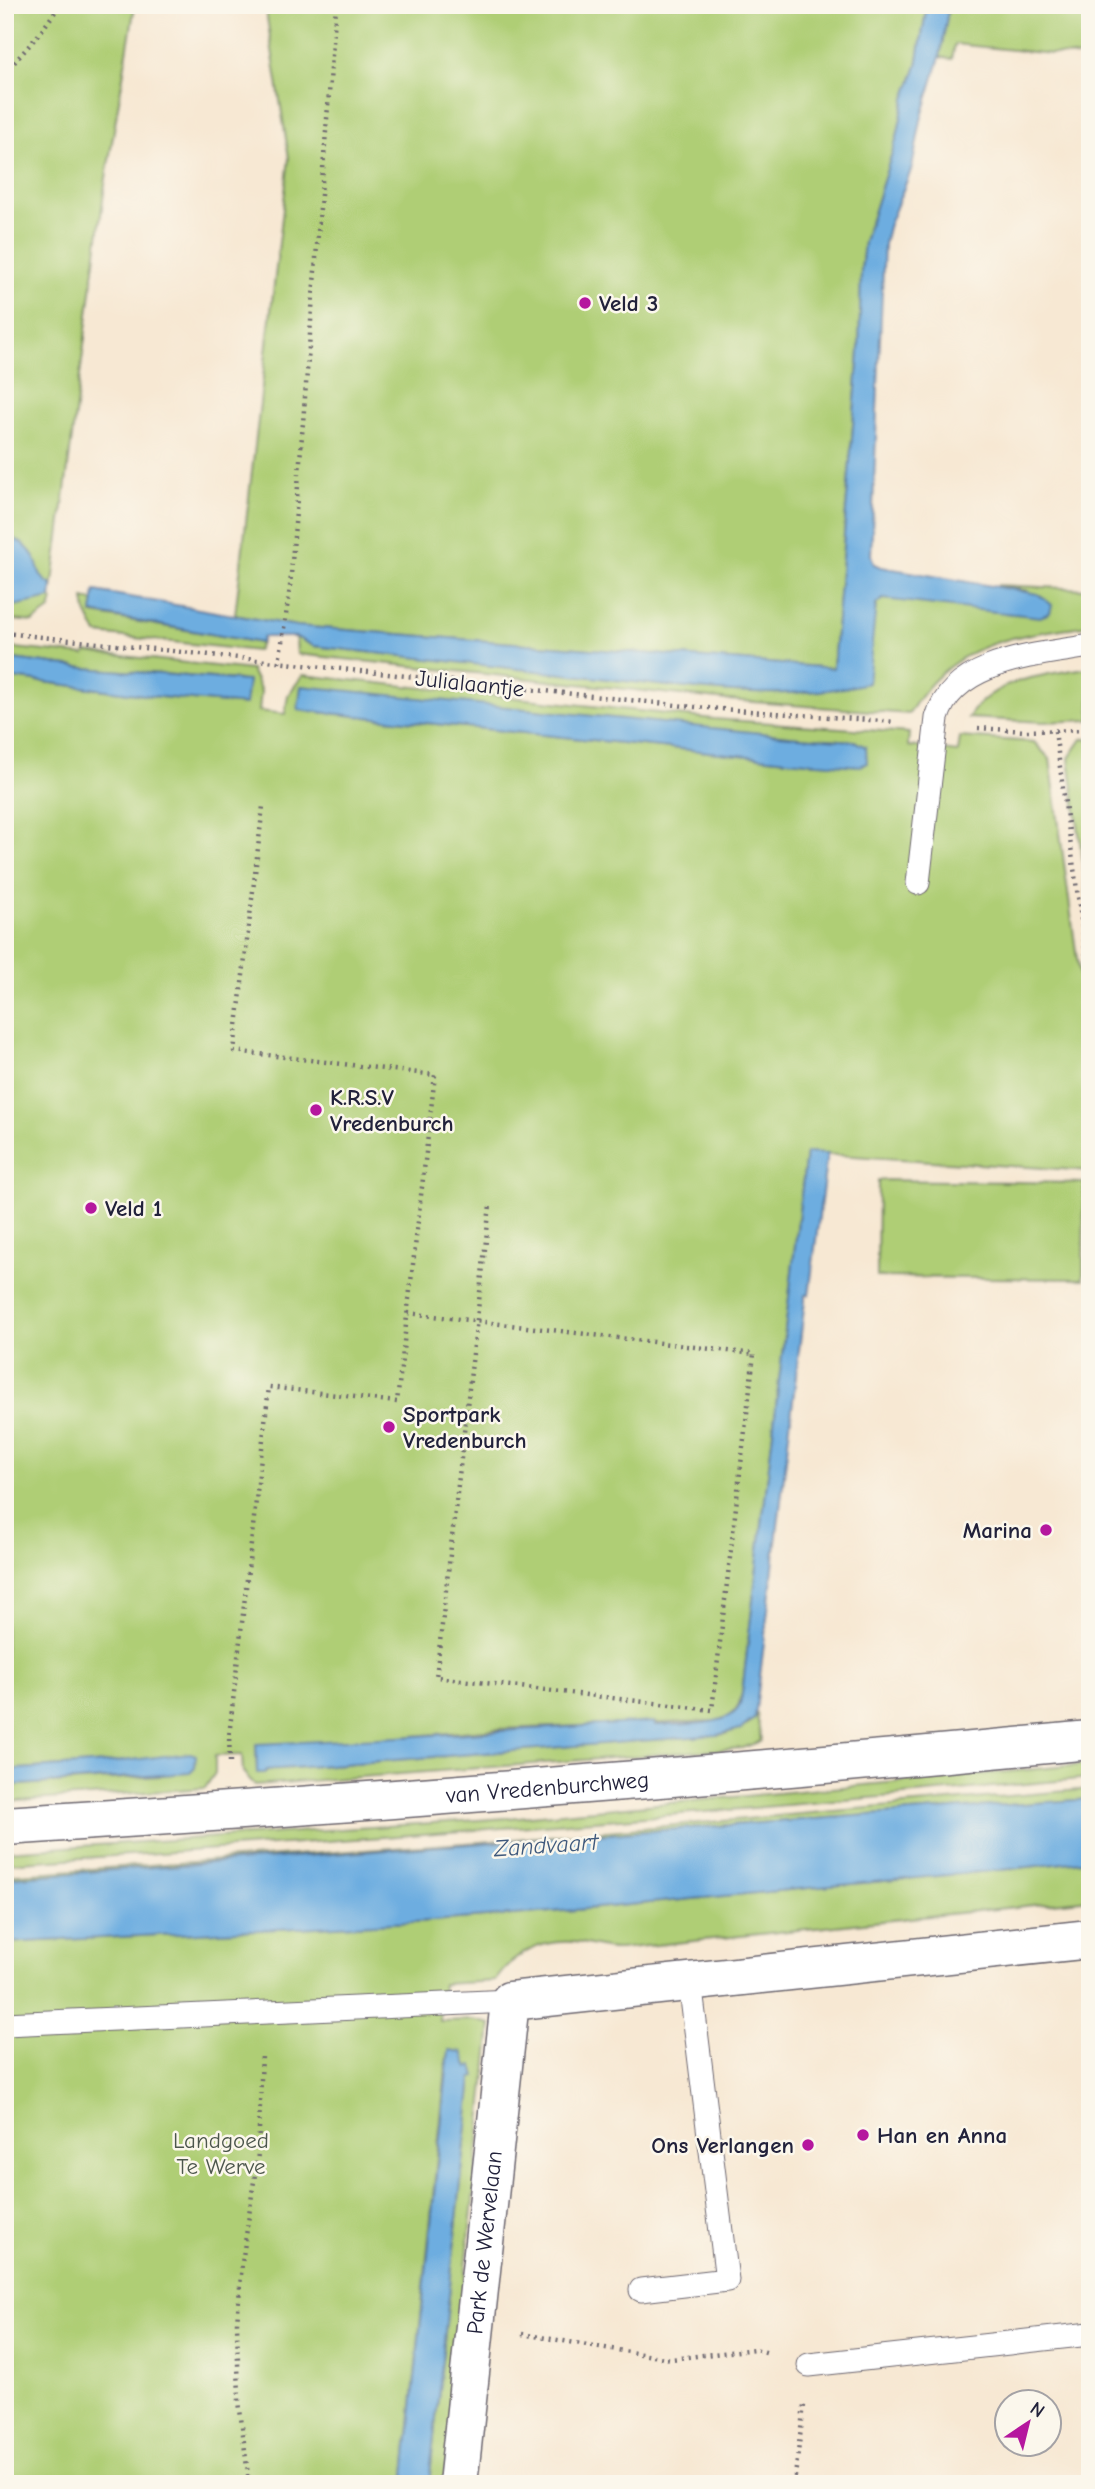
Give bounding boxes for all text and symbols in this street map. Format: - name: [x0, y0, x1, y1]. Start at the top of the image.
- place label: Veld 3: [599, 290, 658, 317]
- marker: Veld 3: [577, 295, 593, 311]
- street label: Julialaantje: [414, 664, 526, 703]
- place label: K.R.S.V Vredenburch: [330, 1084, 454, 1137]
- marker: K.R.S.V Vredenburch: [308, 1102, 324, 1118]
- place label: Veld 1: [105, 1195, 162, 1222]
- marker: Veld 1: [83, 1200, 99, 1216]
- place label: Sportpark Vredenburch: [403, 1401, 527, 1454]
- marker: Sportpark Vredenburch: [381, 1419, 397, 1435]
- place label: Marina: [963, 1517, 1032, 1544]
- marker: Marina: [1038, 1522, 1054, 1538]
- street label: van Vredenburchweg: [444, 1766, 650, 1809]
- water label: Zandvaart: [492, 1827, 600, 1863]
- place label: Han en Anna: [877, 2122, 1007, 2149]
- park label: Landgoed Te Werve: [173, 2127, 269, 2180]
- marker: Han en Anna: [855, 2127, 871, 2143]
- place label: Ons Verlangen: [651, 2132, 794, 2159]
- marker: Ons Verlangen: [800, 2137, 816, 2153]
- street label: Park de Wervelaan: [461, 2149, 508, 2336]
- north arrow: [993, 2388, 1064, 2458]
- text: N: [1026, 2397, 1049, 2422]

